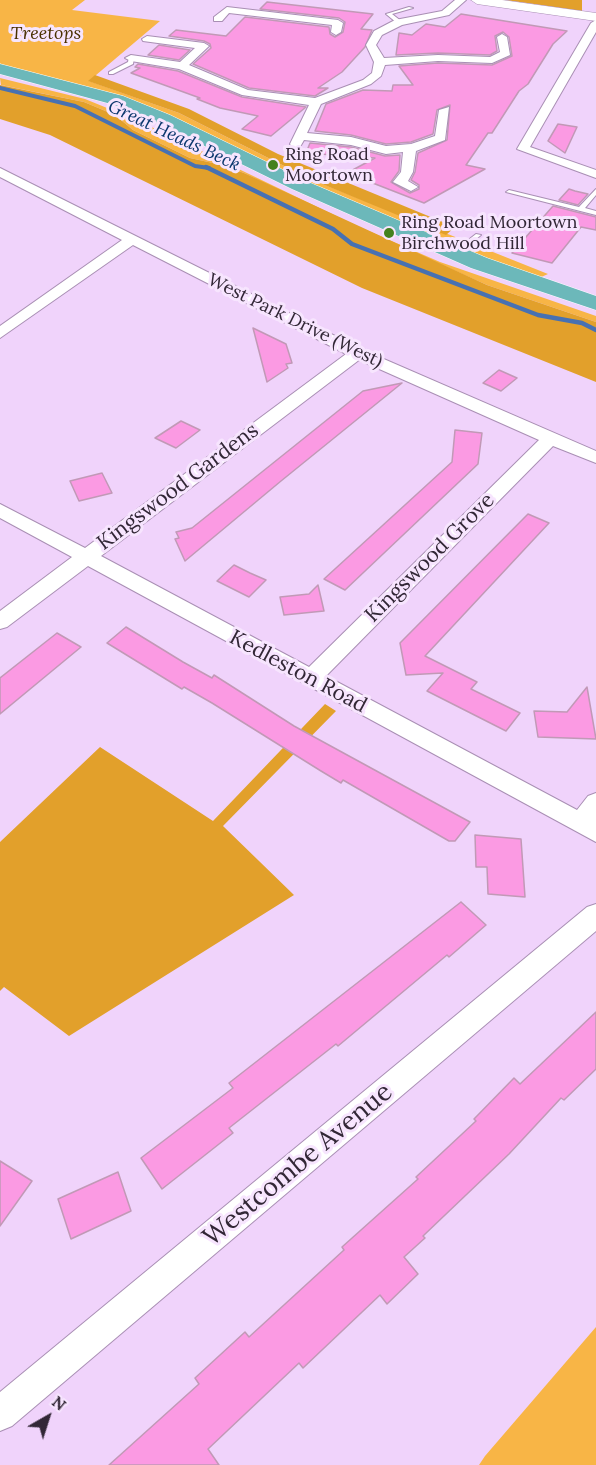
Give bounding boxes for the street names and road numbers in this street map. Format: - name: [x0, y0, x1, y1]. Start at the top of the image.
- street label: West Park Drive (West): [204, 269, 386, 373]
- street label: Kingswood Gardens: [92, 418, 264, 556]
- street label: Kingswood Grove: [360, 488, 500, 628]
- street label: Kedleston Road: [225, 625, 371, 719]
- street label: Westcombe Avenue: [197, 1077, 399, 1253]

